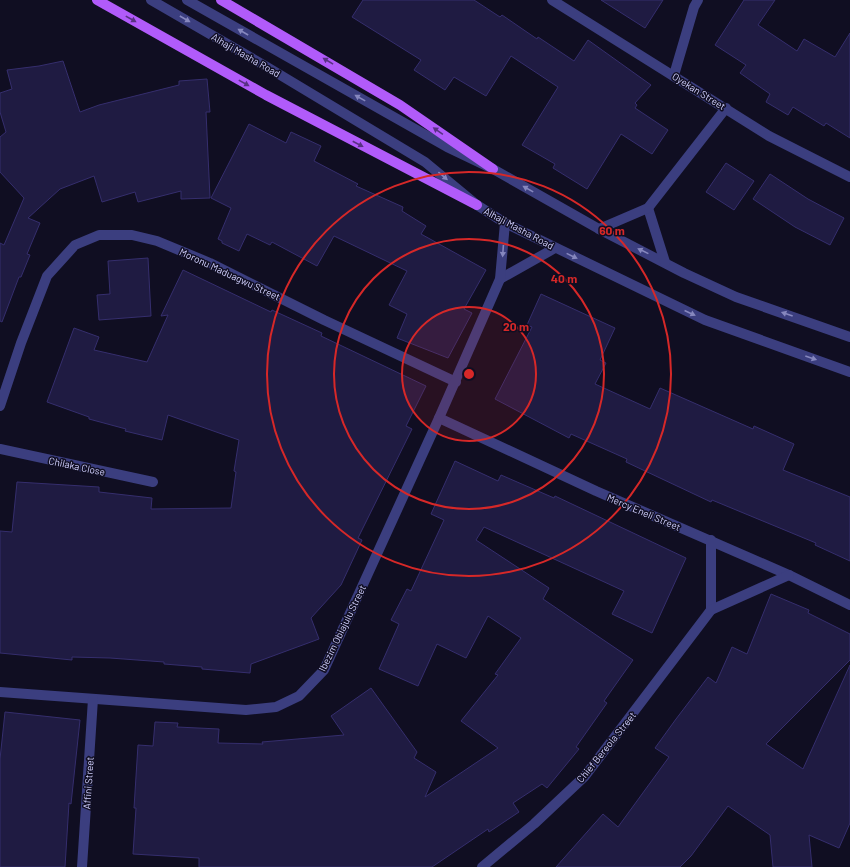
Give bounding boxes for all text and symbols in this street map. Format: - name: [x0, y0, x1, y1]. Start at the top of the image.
- one-way arrow: [125, 16, 136, 23]
- one-way arrow: [179, 16, 191, 23]
- one-way arrow: [237, 28, 249, 35]
- street label: Alhaji Masha Road: [209, 30, 283, 80]
- one-way arrow: [322, 58, 334, 65]
- street label: Oyekan Street: [670, 70, 728, 112]
- one-way arrow: [238, 79, 250, 86]
- one-way arrow: [354, 94, 366, 101]
- one-way arrow: [432, 127, 443, 135]
- one-way arrow: [353, 141, 364, 147]
- one-way arrow: [437, 172, 448, 181]
- one-way arrow: [522, 186, 534, 193]
- street label: Alhaji Masha Road: [482, 204, 556, 252]
- text: 60 m: [599, 223, 625, 237]
- street label: Moronu Maduagwu Street: [178, 245, 283, 303]
- one-way arrow: [499, 245, 506, 257]
- one-way arrow: [637, 248, 648, 254]
- one-way arrow: [567, 253, 578, 259]
- text: 40 m: [551, 271, 577, 285]
- one-way arrow: [684, 310, 695, 316]
- one-way arrow: [780, 311, 792, 317]
- text: 20 m: [503, 319, 529, 333]
- one-way arrow: [806, 356, 818, 362]
- centre of rings: [462, 367, 476, 381]
- street label: Chilaka Close: [48, 454, 106, 478]
- street label: Mercy Eneli Street: [605, 491, 683, 533]
- street label: Ibezim Obiajulu Street: [316, 582, 368, 673]
- street label: Chief Bereola Street: [574, 709, 638, 785]
- street label: Affini Street: [80, 756, 96, 810]

